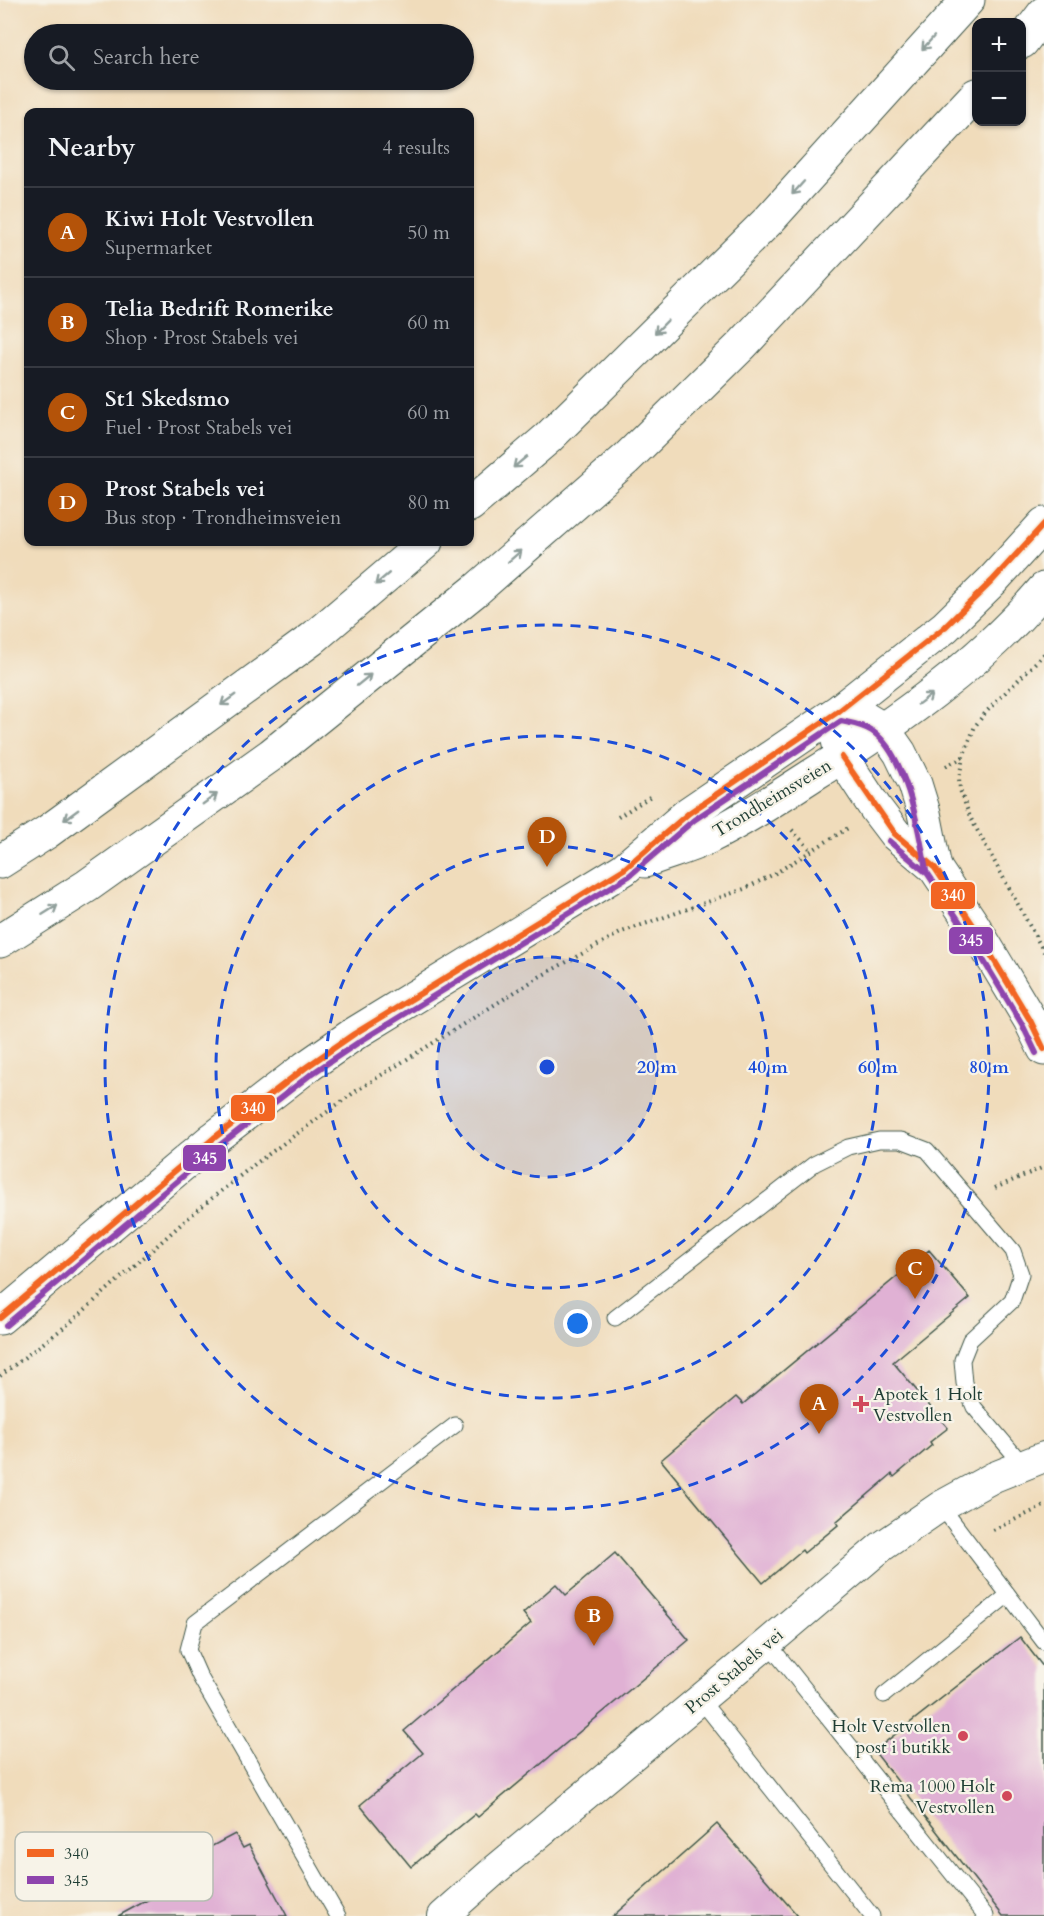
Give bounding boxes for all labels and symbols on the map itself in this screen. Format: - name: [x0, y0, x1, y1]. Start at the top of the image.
- one-way arrow: [921, 36, 935, 51]
- one-way arrow: [791, 180, 805, 195]
- one-way arrow: [653, 319, 668, 334]
- one-way arrow: [512, 455, 528, 468]
- one-way arrow: [507, 549, 522, 563]
- one-way arrow: [374, 573, 390, 586]
- one-way arrow: [356, 673, 372, 686]
- one-way arrow: [917, 693, 933, 706]
- one-way arrow: [221, 694, 237, 706]
- street label: Trondheimsveien: [708, 753, 837, 844]
- one-way arrow: [201, 793, 217, 805]
- one-way arrow: [63, 809, 79, 821]
- pin: D: [528, 818, 566, 867]
- line badge: 340: [930, 881, 976, 910]
- text: 340: [941, 885, 965, 907]
- one-way arrow: [41, 903, 58, 915]
- line badge: 345: [948, 926, 994, 955]
- text: 345: [959, 930, 983, 952]
- text: 20 m: [637, 1055, 677, 1080]
- text: 40 m: [748, 1055, 788, 1080]
- text: 60 m: [858, 1055, 898, 1080]
- text: 80 m: [969, 1055, 1009, 1080]
- centre of rings: [537, 1057, 557, 1077]
- line badge: 340: [230, 1094, 276, 1122]
- text: 340: [241, 1098, 265, 1120]
- line badge: 345: [182, 1144, 227, 1172]
- text: 345: [193, 1148, 217, 1170]
- pin: C: [896, 1250, 934, 1299]
- your location: [563, 1309, 592, 1338]
- place label: Apotek 1 Holt Vestvollen: [873, 1382, 983, 1428]
- pin: A: [800, 1384, 838, 1434]
- marker: Apotek 1 Holt Vestvollen: [854, 1397, 868, 1411]
- pin: B: [574, 1596, 614, 1646]
- street label: Prost Stabels vei: [680, 1623, 789, 1720]
- place label: Holt Vestvollen post i butikk: [832, 1714, 952, 1760]
- marker: Holt Vestvollen post i butikk: [956, 1729, 970, 1743]
- place label: Rema 1000 Holt Vestvollen: [870, 1774, 996, 1820]
- marker: Rema 1000 Holt Vestvollen: [1000, 1789, 1014, 1803]
- legend: [15, 1832, 213, 1901]
- text: 340: [64, 1843, 89, 1865]
- text: 345: [64, 1870, 89, 1892]

